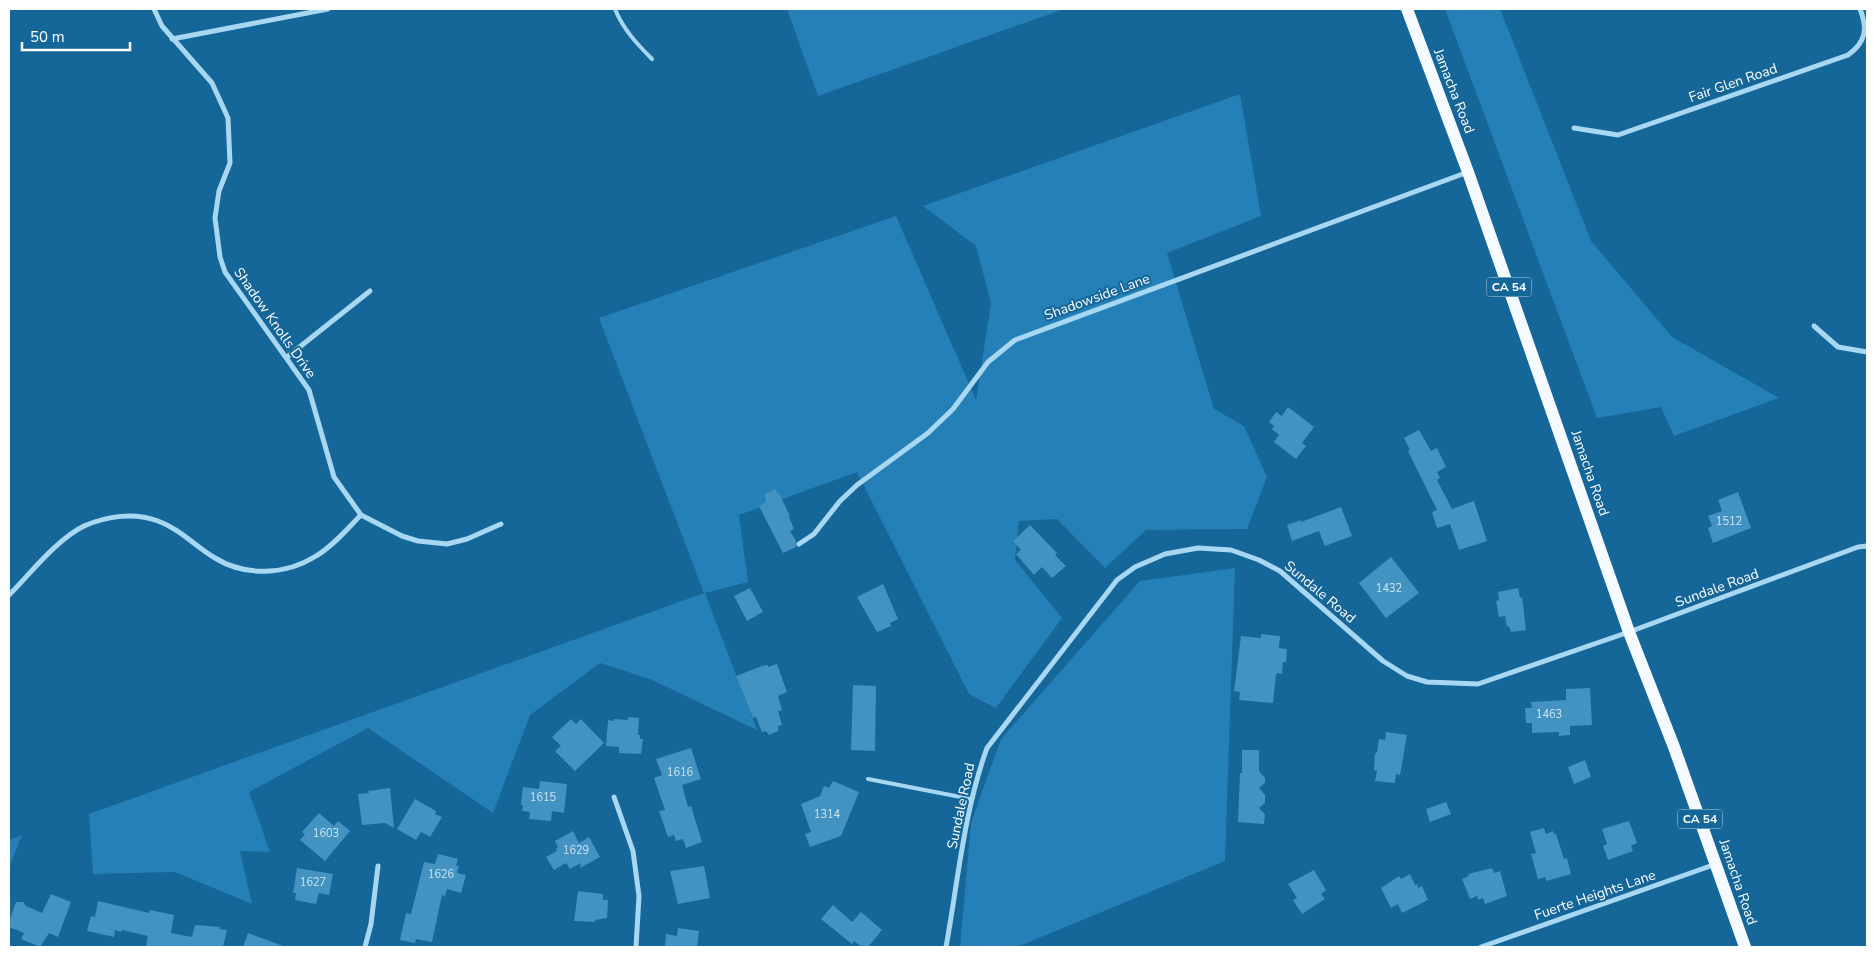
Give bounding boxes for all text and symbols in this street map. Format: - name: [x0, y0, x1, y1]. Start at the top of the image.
- scale bar: [22, 20, 130, 52]
- text: 50 m: [30, 27, 65, 47]
- street label: Jamacha Road: [1429, 45, 1479, 136]
- street label: Fair Glen Road: [1686, 59, 1780, 107]
- street label: Shadow Knolls Drive: [230, 264, 320, 382]
- street label: Shadowside Lane: [1042, 269, 1152, 325]
- road number: CA 54: [1486, 278, 1532, 296]
- street label: Jamacha Road: [1566, 427, 1614, 518]
- house number: 1512: [1716, 514, 1742, 529]
- street label: Sundale Road: [1280, 557, 1360, 627]
- street label: Sundale Road: [1673, 564, 1761, 612]
- house number: 1432: [1376, 581, 1402, 596]
- house number: 1463: [1536, 707, 1562, 722]
- street label: Sundale Road: [943, 761, 979, 851]
- house number: 1616: [667, 765, 694, 780]
- house number: 1615: [530, 790, 557, 805]
- house number: 1314: [814, 807, 841, 822]
- road number: CA 54: [1678, 810, 1722, 829]
- house number: 1603: [313, 826, 339, 841]
- street label: Jamacha Road: [1714, 836, 1762, 927]
- house number: 1629: [563, 843, 589, 858]
- street label: Fuerte Heights Lane: [1532, 865, 1658, 925]
- house number: 1626: [428, 867, 455, 882]
- house number: 1627: [300, 875, 326, 890]

